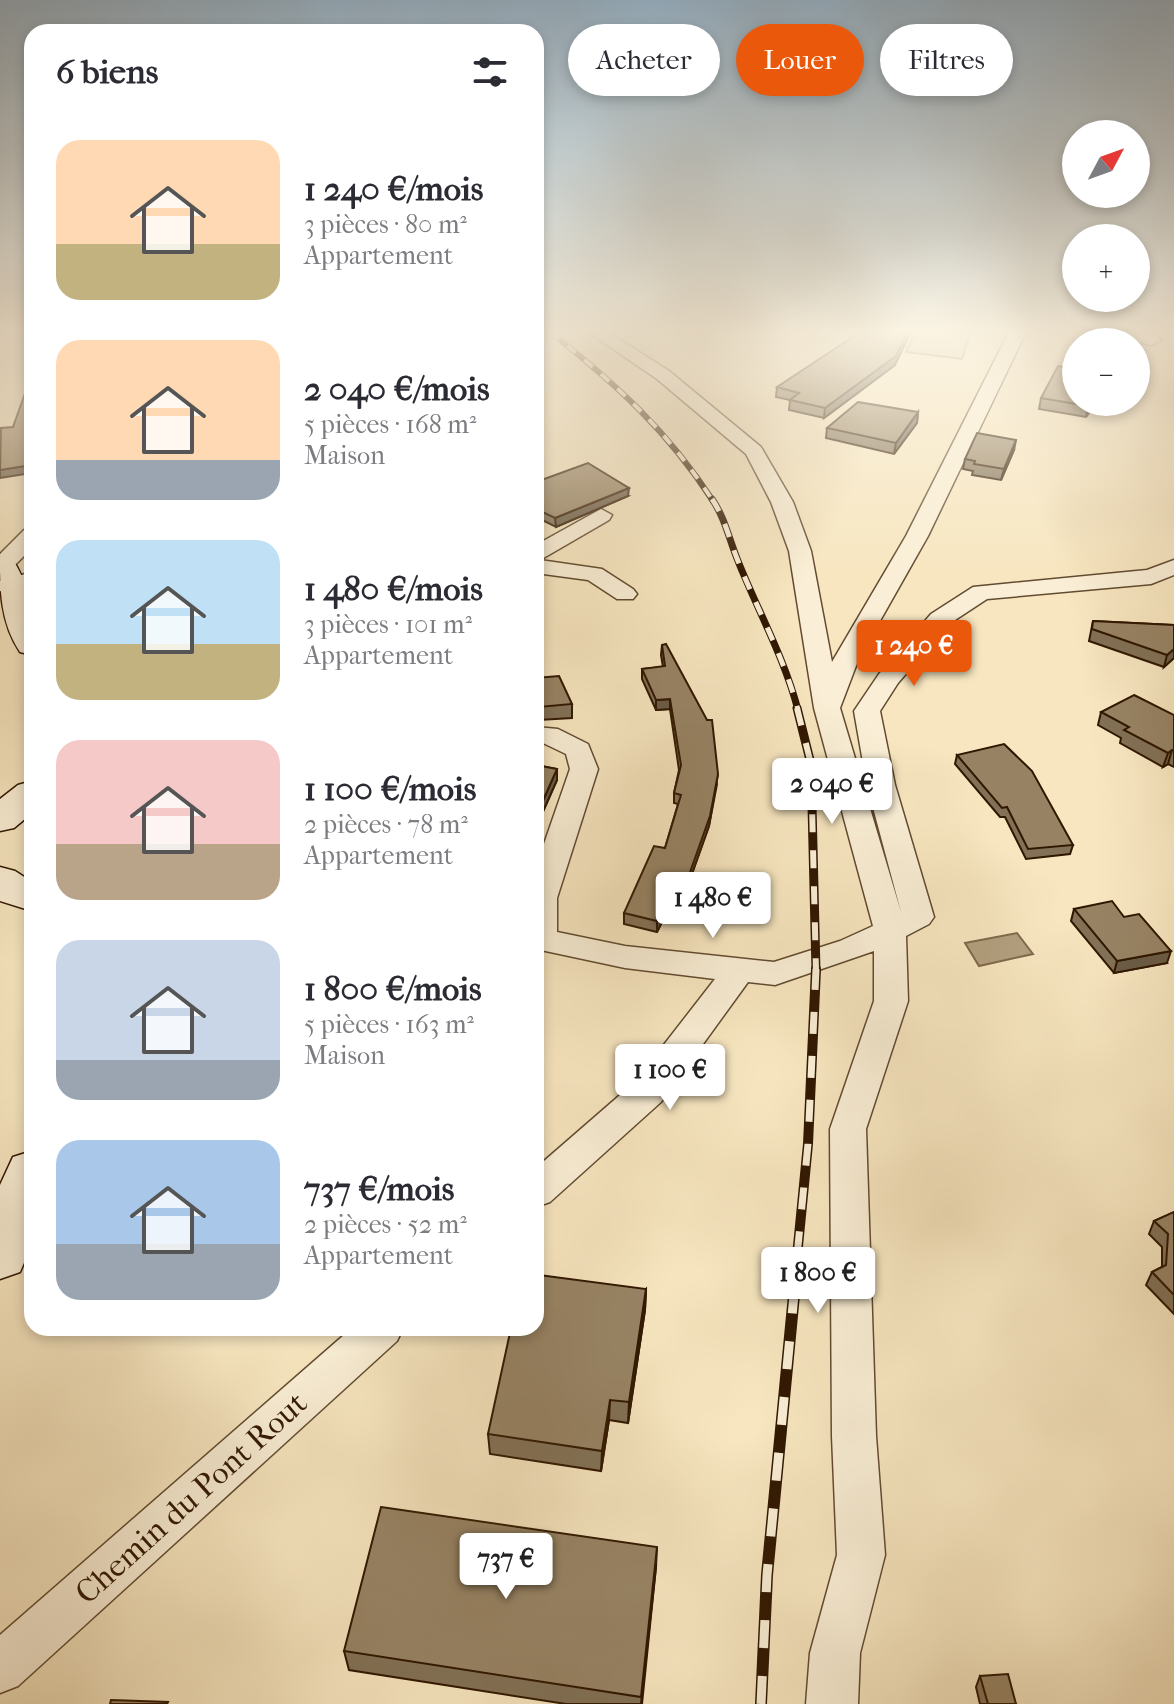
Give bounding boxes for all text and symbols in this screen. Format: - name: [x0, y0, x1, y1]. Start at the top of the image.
- chip: Acheter: [568, 24, 720, 96]
- chip: Louer: [736, 24, 864, 96]
- chip: Filtres: [880, 24, 1013, 96]
- icon: filters: [468, 50, 512, 94]
- text: 6 biens: [56, 52, 158, 92]
- north arrow: [1062, 120, 1150, 208]
- map controls: [1062, 120, 1150, 416]
- text: 1 240 €/mois: [304, 169, 483, 209]
- icon: home: [120, 172, 216, 268]
- text: 3 pièces · 80 m²: [304, 209, 467, 240]
- button: +: [1062, 224, 1150, 312]
- text: Appartement: [304, 240, 453, 271]
- button: −: [1062, 328, 1150, 416]
- text: 2 040 €/mois: [304, 369, 490, 409]
- icon: home: [120, 372, 216, 468]
- text: 5 pièces · 168 m²: [304, 409, 476, 440]
- text: Maison: [304, 440, 385, 471]
- text: 1 480 €/mois: [304, 569, 483, 609]
- icon: home: [120, 572, 216, 668]
- text: 3 pièces · 101 m²: [304, 609, 472, 640]
- pin: 1 240 €: [840, 620, 988, 688]
- text: 1 240 €: [875, 630, 953, 661]
- text: Appartement: [304, 640, 453, 671]
- pin: 2 040 €: [758, 758, 906, 826]
- text: 2 040 €: [790, 768, 874, 799]
- text: 1 100 €/mois: [304, 769, 476, 809]
- icon: home: [120, 772, 216, 868]
- text: 2 pièces · 78 m²: [304, 809, 468, 840]
- text: Appartement: [304, 840, 453, 871]
- pin: 1 480 €: [639, 872, 787, 940]
- text: 1 480 €: [674, 882, 752, 913]
- text: 1 800 €/mois: [304, 969, 482, 1009]
- icon: home: [120, 972, 216, 1068]
- text: 5 pièces · 163 m²: [304, 1009, 474, 1040]
- text: Maison: [304, 1040, 385, 1071]
- pin: 1 100 €: [596, 1044, 744, 1112]
- text: 1 100 €: [633, 1054, 707, 1085]
- text: 737 €/mois: [304, 1169, 454, 1209]
- icon: home: [120, 1172, 216, 1268]
- text: 2 pièces · 52 m²: [304, 1209, 467, 1240]
- text: Appartement: [304, 1240, 453, 1271]
- pin: 1 800 €: [744, 1247, 892, 1315]
- text: 1 800 €: [779, 1257, 857, 1288]
- street label: Chemin du Pont Rout: [68, 1384, 315, 1612]
- pin: 737 €: [450, 1533, 562, 1601]
- text: 737 €: [478, 1543, 534, 1574]

